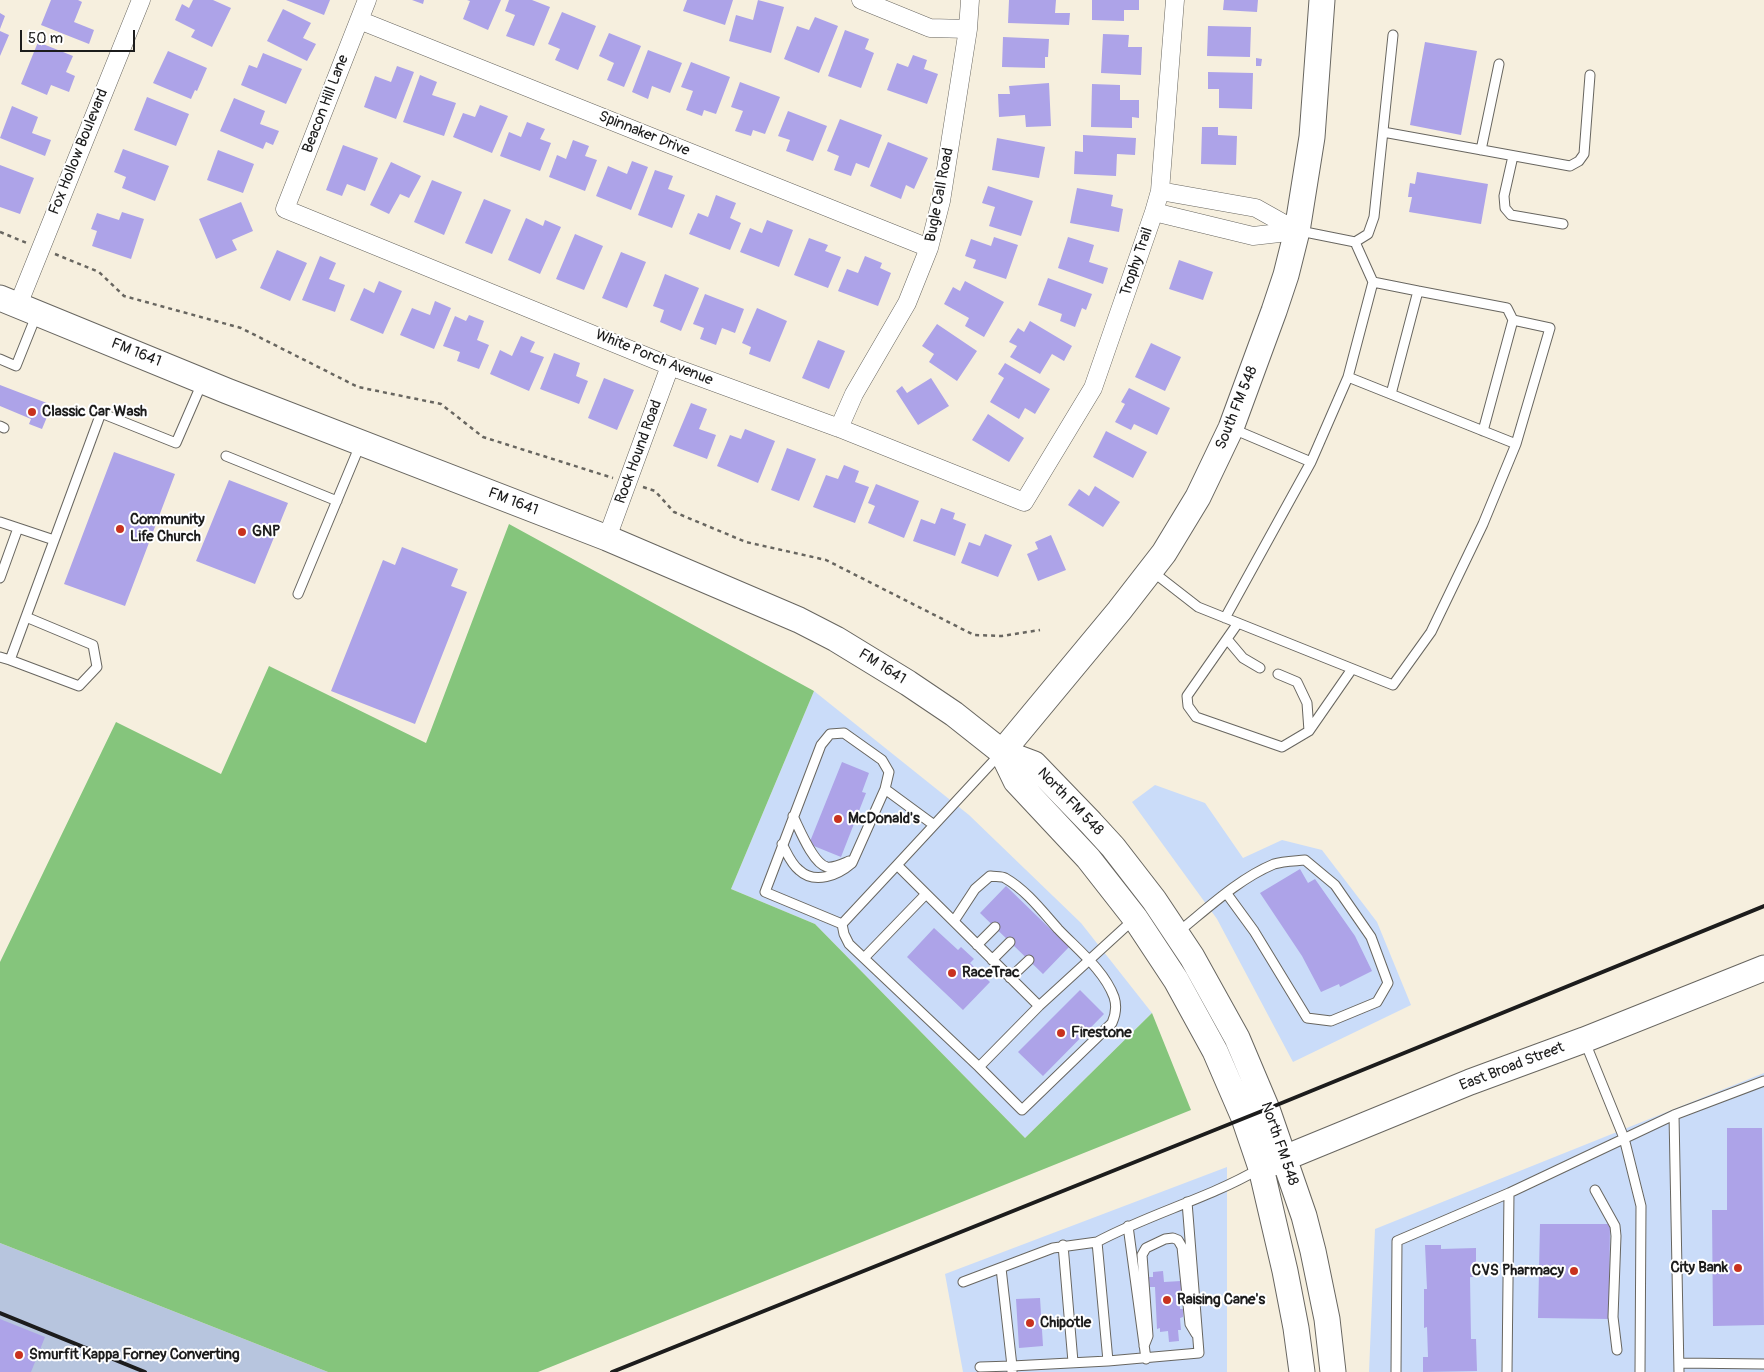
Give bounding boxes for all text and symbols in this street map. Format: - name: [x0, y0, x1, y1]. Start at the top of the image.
- scale bar: [22, 20, 138, 52]
- text: 50 m: [28, 29, 63, 48]
- street label: Beacon Hill Lane: [299, 52, 353, 156]
- street label: Fox Hollow Boulevard: [46, 86, 112, 218]
- street label: Spinnaker Drive: [596, 108, 692, 160]
- street label: Bugle Call Road: [922, 146, 958, 244]
- street label: Trophy Trail: [1117, 225, 1157, 299]
- street label: White Porch Avenue: [593, 326, 715, 390]
- street label: FM 1641: [108, 335, 164, 371]
- street label: South FM 548: [1212, 364, 1262, 452]
- street label: Rock Hound Road: [612, 398, 666, 506]
- place label: Classic Car Wash: [42, 403, 147, 421]
- marker: Classic Car Wash: [26, 406, 38, 418]
- street label: FM 1641: [485, 484, 541, 520]
- place label: Community Life Church: [130, 511, 205, 546]
- marker: Community Life Church: [114, 523, 126, 535]
- place label: GNP: [252, 523, 280, 541]
- marker: GNP: [236, 526, 248, 538]
- street label: FM 1641: [855, 646, 909, 688]
- street label: North FM 548: [1033, 764, 1107, 840]
- place label: McDonald's: [848, 810, 920, 828]
- marker: McDonald's: [832, 813, 844, 825]
- place label: RaceTrac: [962, 964, 1020, 982]
- marker: RaceTrac: [946, 967, 958, 979]
- place label: Firestone: [1071, 1024, 1132, 1042]
- marker: Firestone: [1055, 1027, 1067, 1039]
- street label: East Broad Street: [1457, 1039, 1567, 1095]
- street label: North FM 548: [1256, 1100, 1302, 1188]
- place label: City Bank: [1671, 1259, 1728, 1277]
- place label: CVS Pharmacy: [1472, 1262, 1564, 1280]
- marker: City Bank: [1732, 1262, 1744, 1274]
- marker: CVS Pharmacy: [1568, 1265, 1580, 1277]
- place label: Raising Cane's: [1177, 1291, 1265, 1309]
- marker: Raising Cane's: [1161, 1294, 1173, 1306]
- place label: Chipotle: [1040, 1314, 1091, 1332]
- marker: Chipotle: [1024, 1317, 1036, 1329]
- place label: Smurfit Kappa Forney Converting: [29, 1346, 239, 1364]
- marker: Smurfit Kappa Forney Converting: [13, 1349, 25, 1361]

